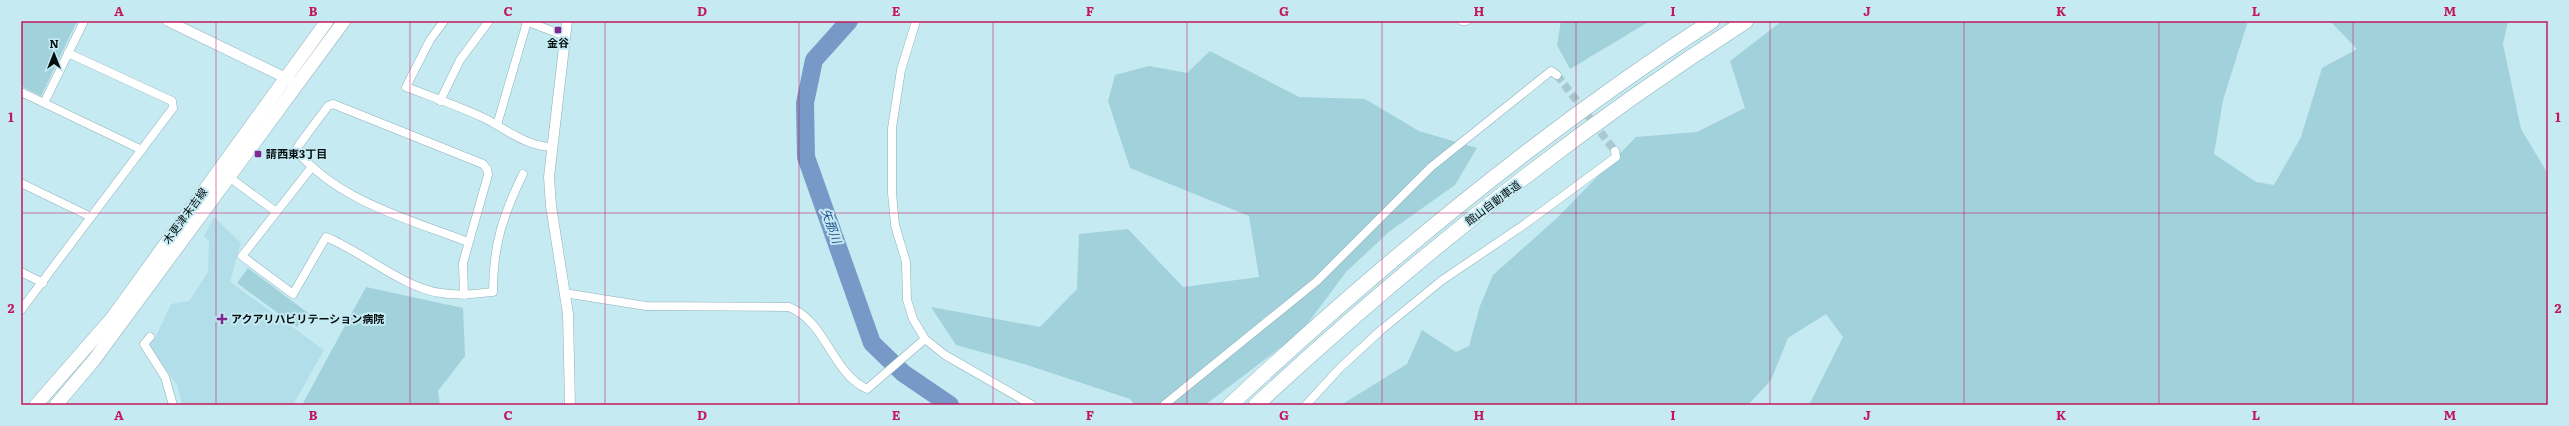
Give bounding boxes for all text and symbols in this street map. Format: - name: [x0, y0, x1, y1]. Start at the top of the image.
- text: A: [114, 1, 124, 20]
- text: B: [309, 1, 318, 20]
- text: C: [503, 1, 513, 20]
- text: D: [697, 1, 707, 20]
- text: E: [892, 1, 901, 20]
- text: F: [1086, 1, 1094, 20]
- text: G: [1279, 1, 1289, 20]
- text: H: [1474, 1, 1485, 20]
- text: I: [1670, 1, 1676, 20]
- text: J: [1863, 1, 1871, 20]
- text: K: [2056, 1, 2067, 20]
- text: L: [2252, 1, 2260, 20]
- text: M: [2444, 1, 2457, 20]
- marker: 金谷: [553, 25, 563, 35]
- north arrow: [34, 34, 74, 74]
- place label: 金谷: [547, 34, 569, 50]
- text: N: [49, 35, 59, 51]
- text: 1: [8, 107, 14, 126]
- text: 1: [2555, 107, 2561, 126]
- place label: 請西東3丁目: [266, 145, 327, 161]
- marker: 請西東3丁目: [253, 149, 263, 159]
- street label: 館山自動車道: [1461, 176, 1524, 228]
- street label: 木更津末吉線: [158, 184, 210, 247]
- water label: 矢那川: [817, 206, 847, 248]
- text: 2: [8, 298, 15, 317]
- text: 2: [2555, 298, 2562, 317]
- place label: アクアリハビリテーション病院: [231, 310, 384, 326]
- marker: アクアリハビリテーション病院: [216, 313, 228, 325]
- text: A: [114, 405, 124, 424]
- text: B: [309, 405, 318, 424]
- text: C: [503, 405, 513, 424]
- text: D: [697, 405, 707, 424]
- text: E: [892, 405, 901, 424]
- text: F: [1086, 405, 1094, 424]
- text: G: [1279, 405, 1289, 424]
- text: H: [1474, 405, 1485, 424]
- text: I: [1670, 405, 1676, 424]
- text: J: [1863, 405, 1871, 424]
- text: K: [2056, 405, 2067, 424]
- text: L: [2252, 405, 2260, 424]
- text: M: [2444, 405, 2457, 424]

